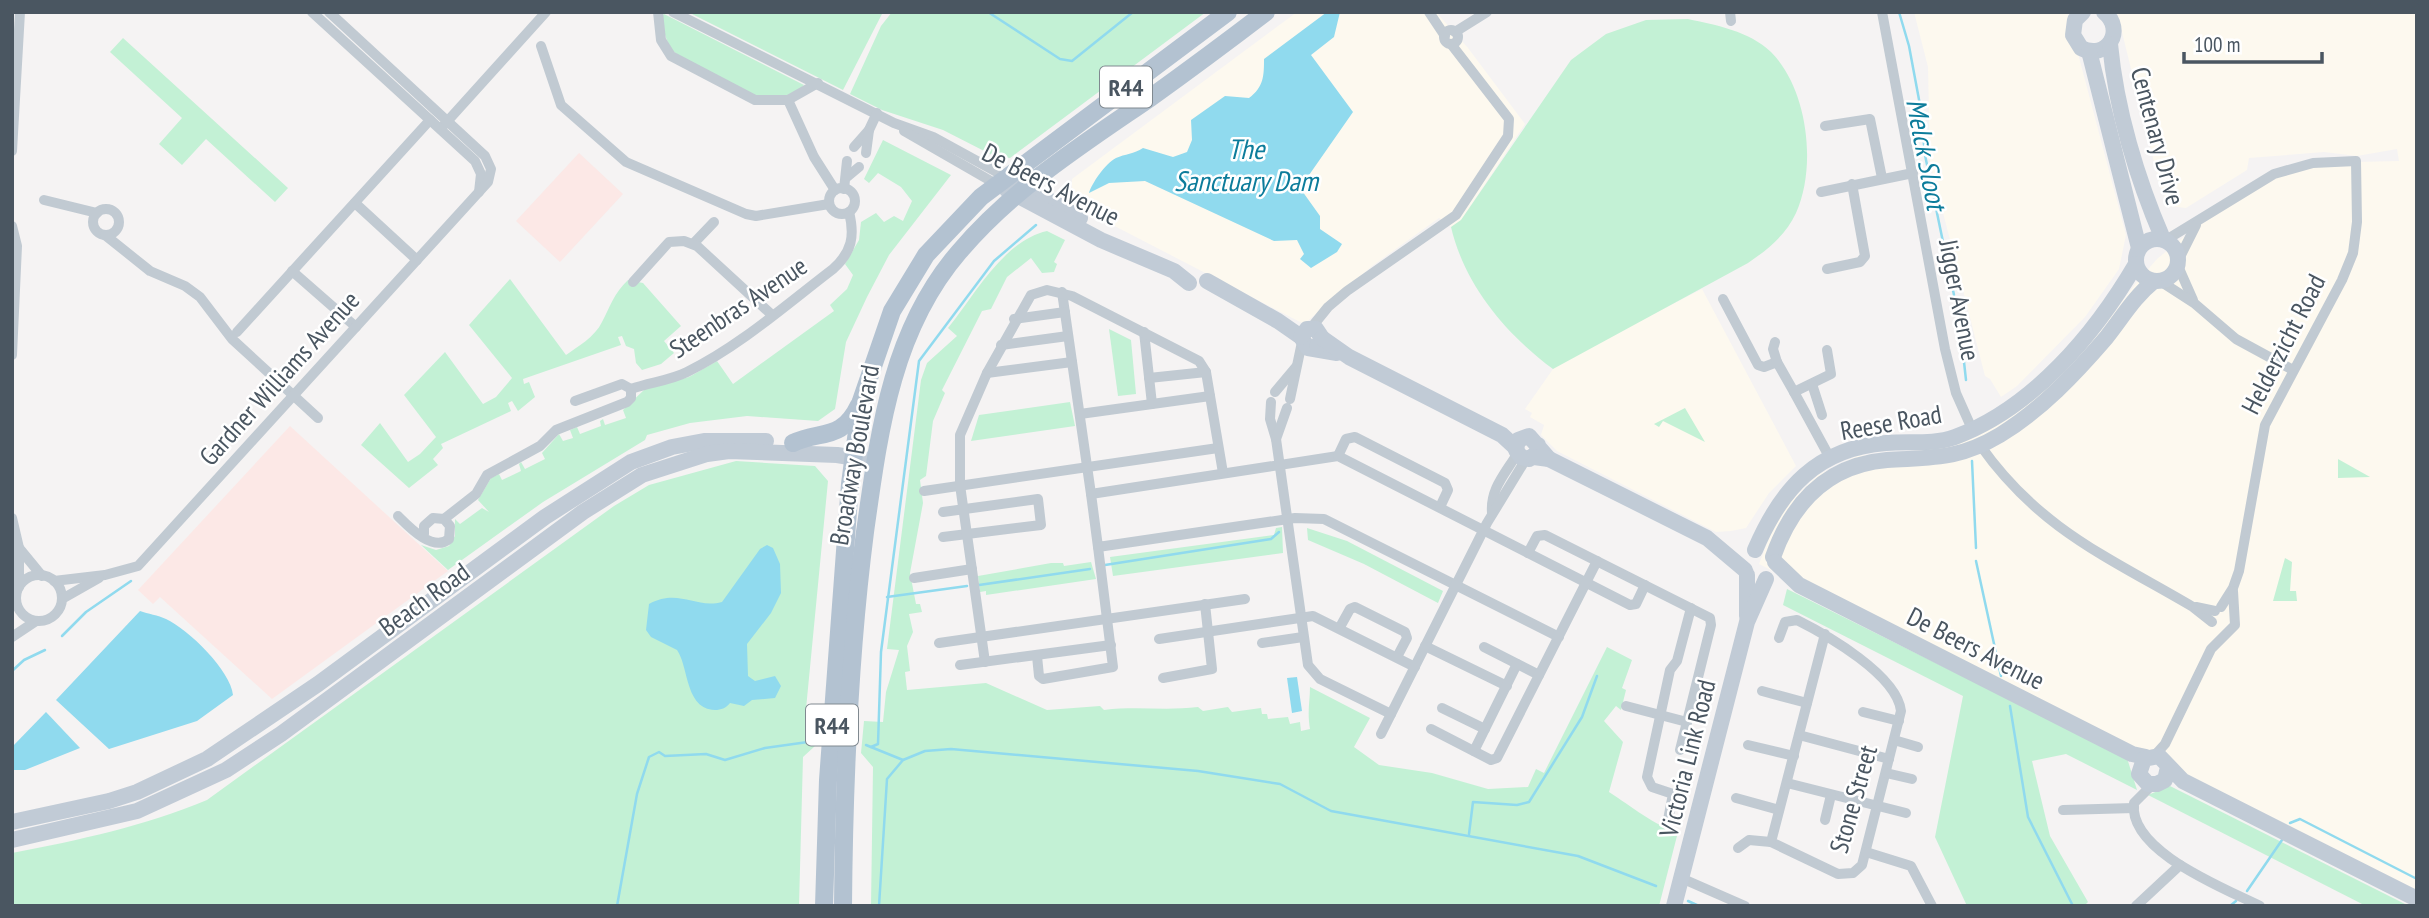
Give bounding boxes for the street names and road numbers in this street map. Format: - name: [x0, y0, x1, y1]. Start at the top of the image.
- street label: Centenary Drive: [2124, 63, 2192, 209]
- road number: R44: [1100, 66, 1152, 108]
- street label: De Beers Avenue: [977, 135, 1125, 233]
- street label: Jigger Avenue: [1932, 236, 1988, 363]
- street label: Steenbras Avenue: [663, 249, 813, 365]
- street label: Helderzicht Road: [2234, 269, 2332, 419]
- street label: Gardner Williams Avenue: [192, 284, 366, 472]
- street label: Broadway Boulevard: [822, 362, 886, 548]
- street label: Reese Road: [1838, 397, 1944, 447]
- street label: Beach Road: [372, 555, 476, 643]
- street label: De Beers Avenue: [1902, 599, 2050, 697]
- street label: Victoria Link Road: [1651, 676, 1722, 841]
- road number: R44: [806, 704, 858, 746]
- street label: Stone Street: [1822, 741, 1884, 857]

